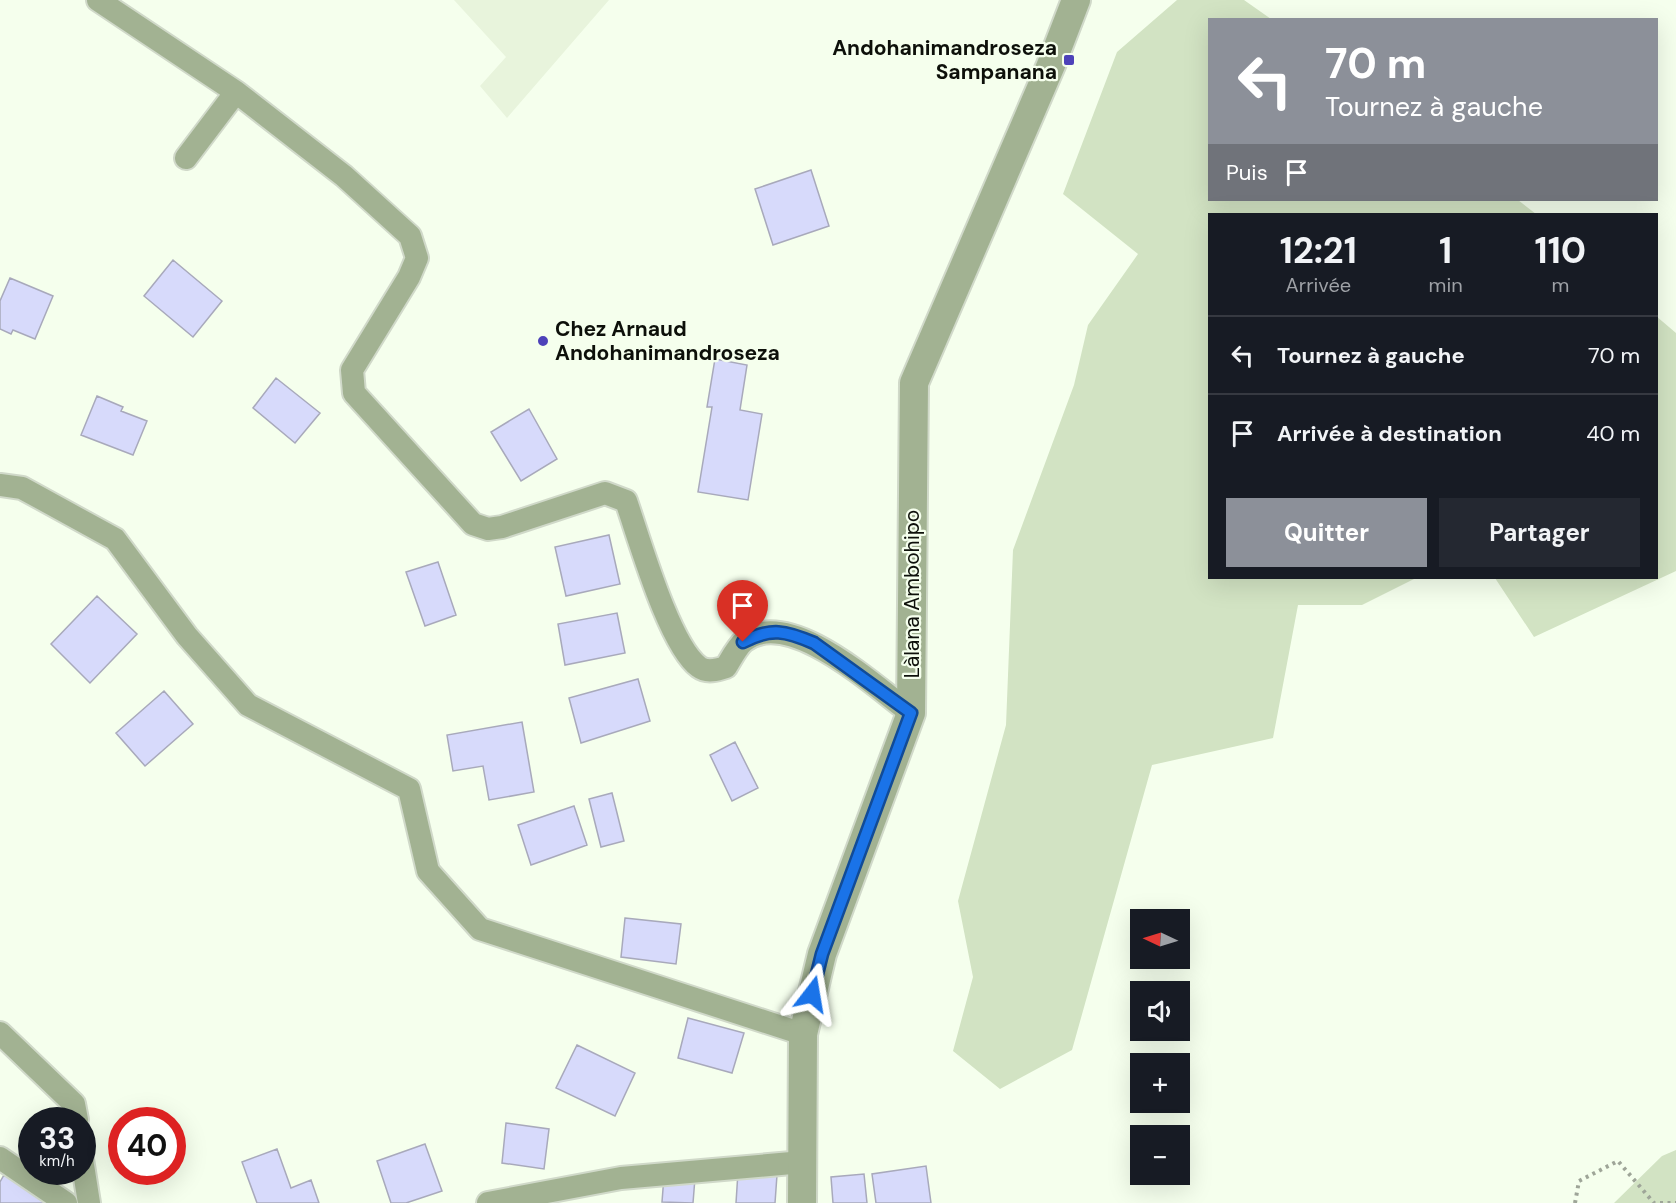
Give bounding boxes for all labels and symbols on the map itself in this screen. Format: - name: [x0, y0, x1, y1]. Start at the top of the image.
- place label: Andohanimandroseza Sampanana: [832, 34, 1057, 86]
- marker: Andohanimandroseza Sampanana: [1062, 53, 1076, 67]
- place label: Chez Arnaud Andohanimandroseza: [555, 315, 780, 367]
- marker: Chez Arnaud Andohanimandroseza: [536, 334, 550, 348]
- street label: Làlana Ambohipo: [898, 510, 926, 678]
- pin: [717, 580, 768, 642]
- north arrow: [1130, 909, 1190, 969]
- position arrow: [780, 962, 844, 1026]
- speed limit sign: 40: [108, 1107, 186, 1185]

